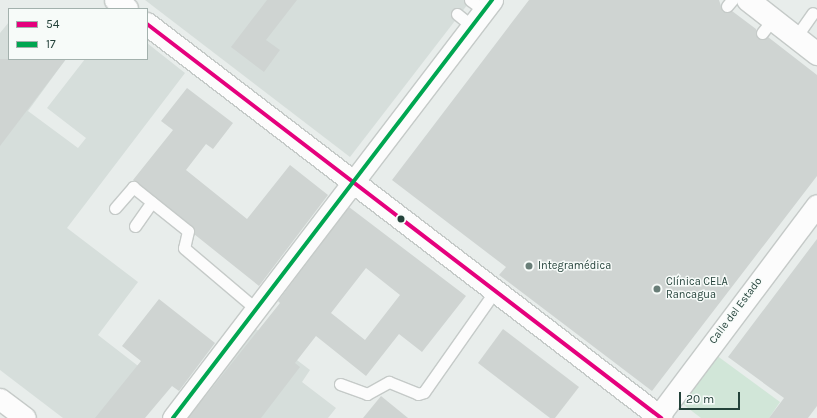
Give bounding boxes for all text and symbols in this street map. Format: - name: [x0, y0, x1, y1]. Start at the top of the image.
- legend: [8, 8, 148, 60]
- text: 54: [46, 17, 59, 31]
- text: 17: [46, 37, 56, 51]
- unlabelled marker: [396, 214, 406, 224]
- place label: Integramédica: [538, 259, 611, 273]
- marker: Integramédica: [523, 260, 535, 272]
- street label: Calle del Estado: [707, 275, 765, 347]
- place label: Clínica CELA Rancagua: [666, 276, 728, 302]
- marker: Clínica CELA Rancagua: [651, 283, 663, 295]
- scale bar: [681, 384, 742, 410]
- text: 20 m: [686, 392, 714, 406]

